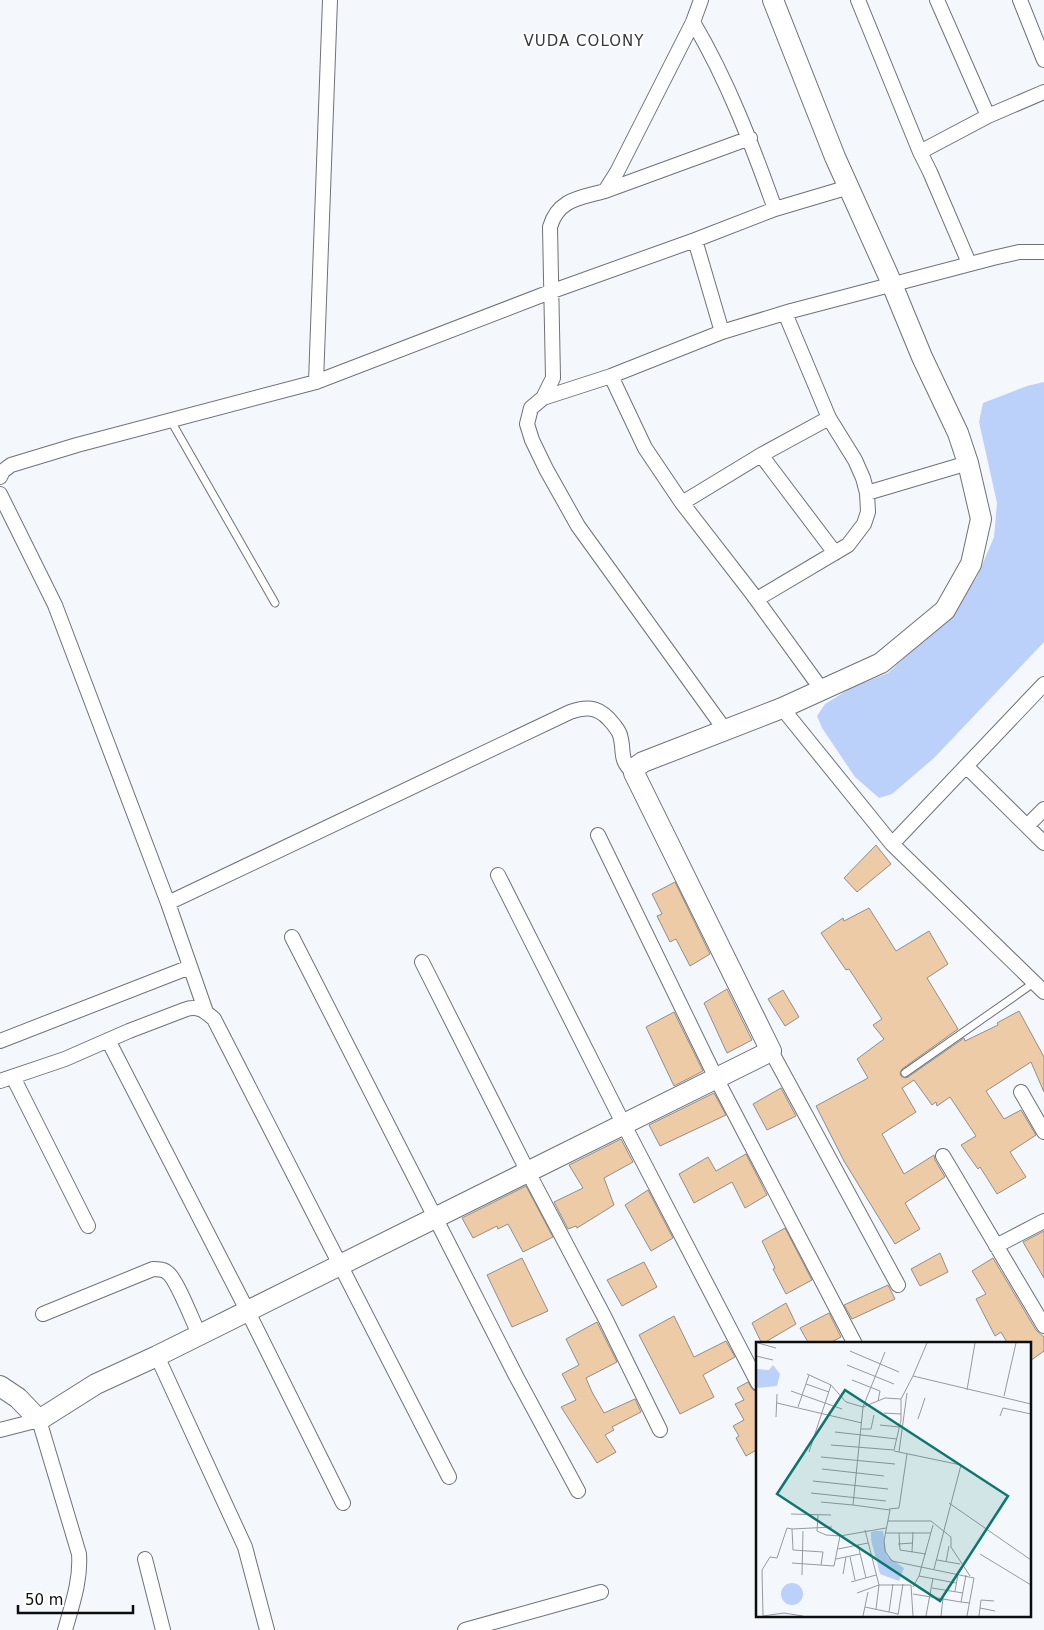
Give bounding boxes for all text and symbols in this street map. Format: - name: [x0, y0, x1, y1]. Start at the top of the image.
- district label: VUDA COLONY: [524, 32, 644, 50]
- inset map: [756, 1342, 1032, 1618]
- scale bar: [18, 1582, 132, 1614]
- text: 50 m: [25, 1591, 63, 1609]

